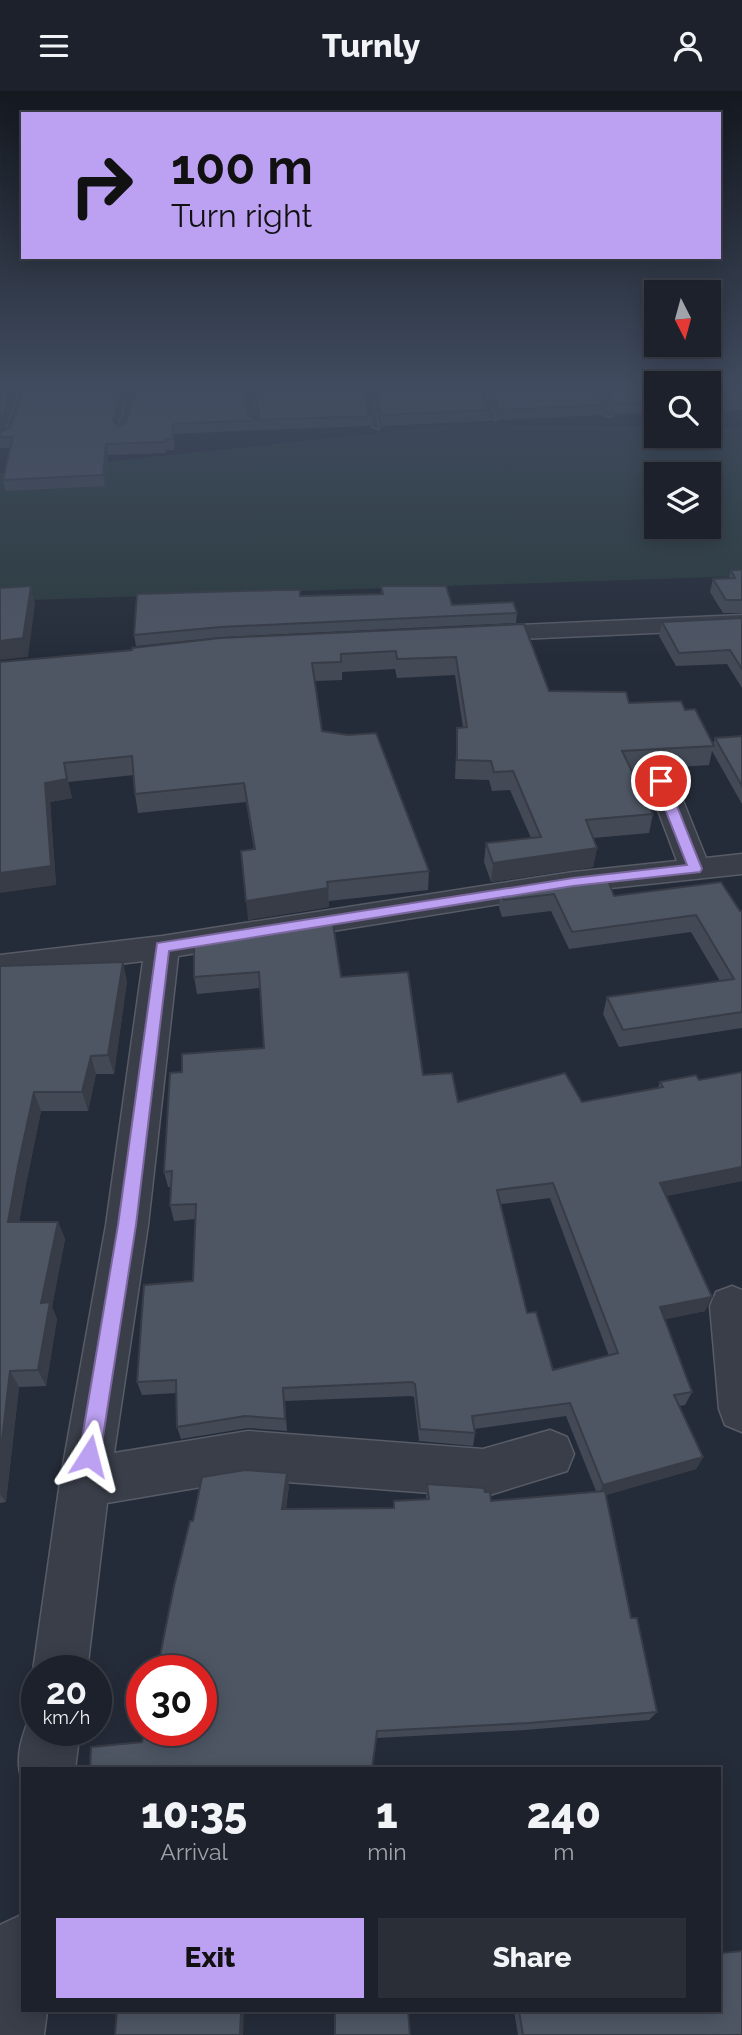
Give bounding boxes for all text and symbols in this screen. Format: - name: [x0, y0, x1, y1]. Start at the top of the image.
- icon: menu: [35, 27, 73, 65]
- text: Turnly: [322, 27, 420, 64]
- icon: person: [669, 27, 707, 65]
- text: 100 m: [171, 138, 313, 195]
- icon: right: [56, 140, 147, 231]
- text: Turn right: [171, 197, 312, 234]
- north arrow: [644, 280, 721, 357]
- map controls: [644, 280, 721, 539]
- button: search: [644, 371, 721, 448]
- button: layers: [644, 462, 721, 539]
- pin: [631, 751, 691, 811]
- icon: arrive: [642, 762, 680, 800]
- position arrow: [52, 1419, 126, 1493]
- speed limit sign: 30: [126, 1655, 217, 1746]
- text: 20: [46, 1671, 87, 1712]
- text: km/h: [43, 1707, 90, 1728]
- text: 10:35: [141, 1789, 247, 1838]
- text: 1: [376, 1789, 398, 1838]
- text: 240: [527, 1789, 601, 1838]
- text: Arrival: [160, 1838, 228, 1865]
- text: min: [367, 1838, 407, 1865]
- text: m: [553, 1838, 574, 1865]
- button: Exit: [56, 1918, 364, 1998]
- button: Share: [378, 1918, 686, 1998]

